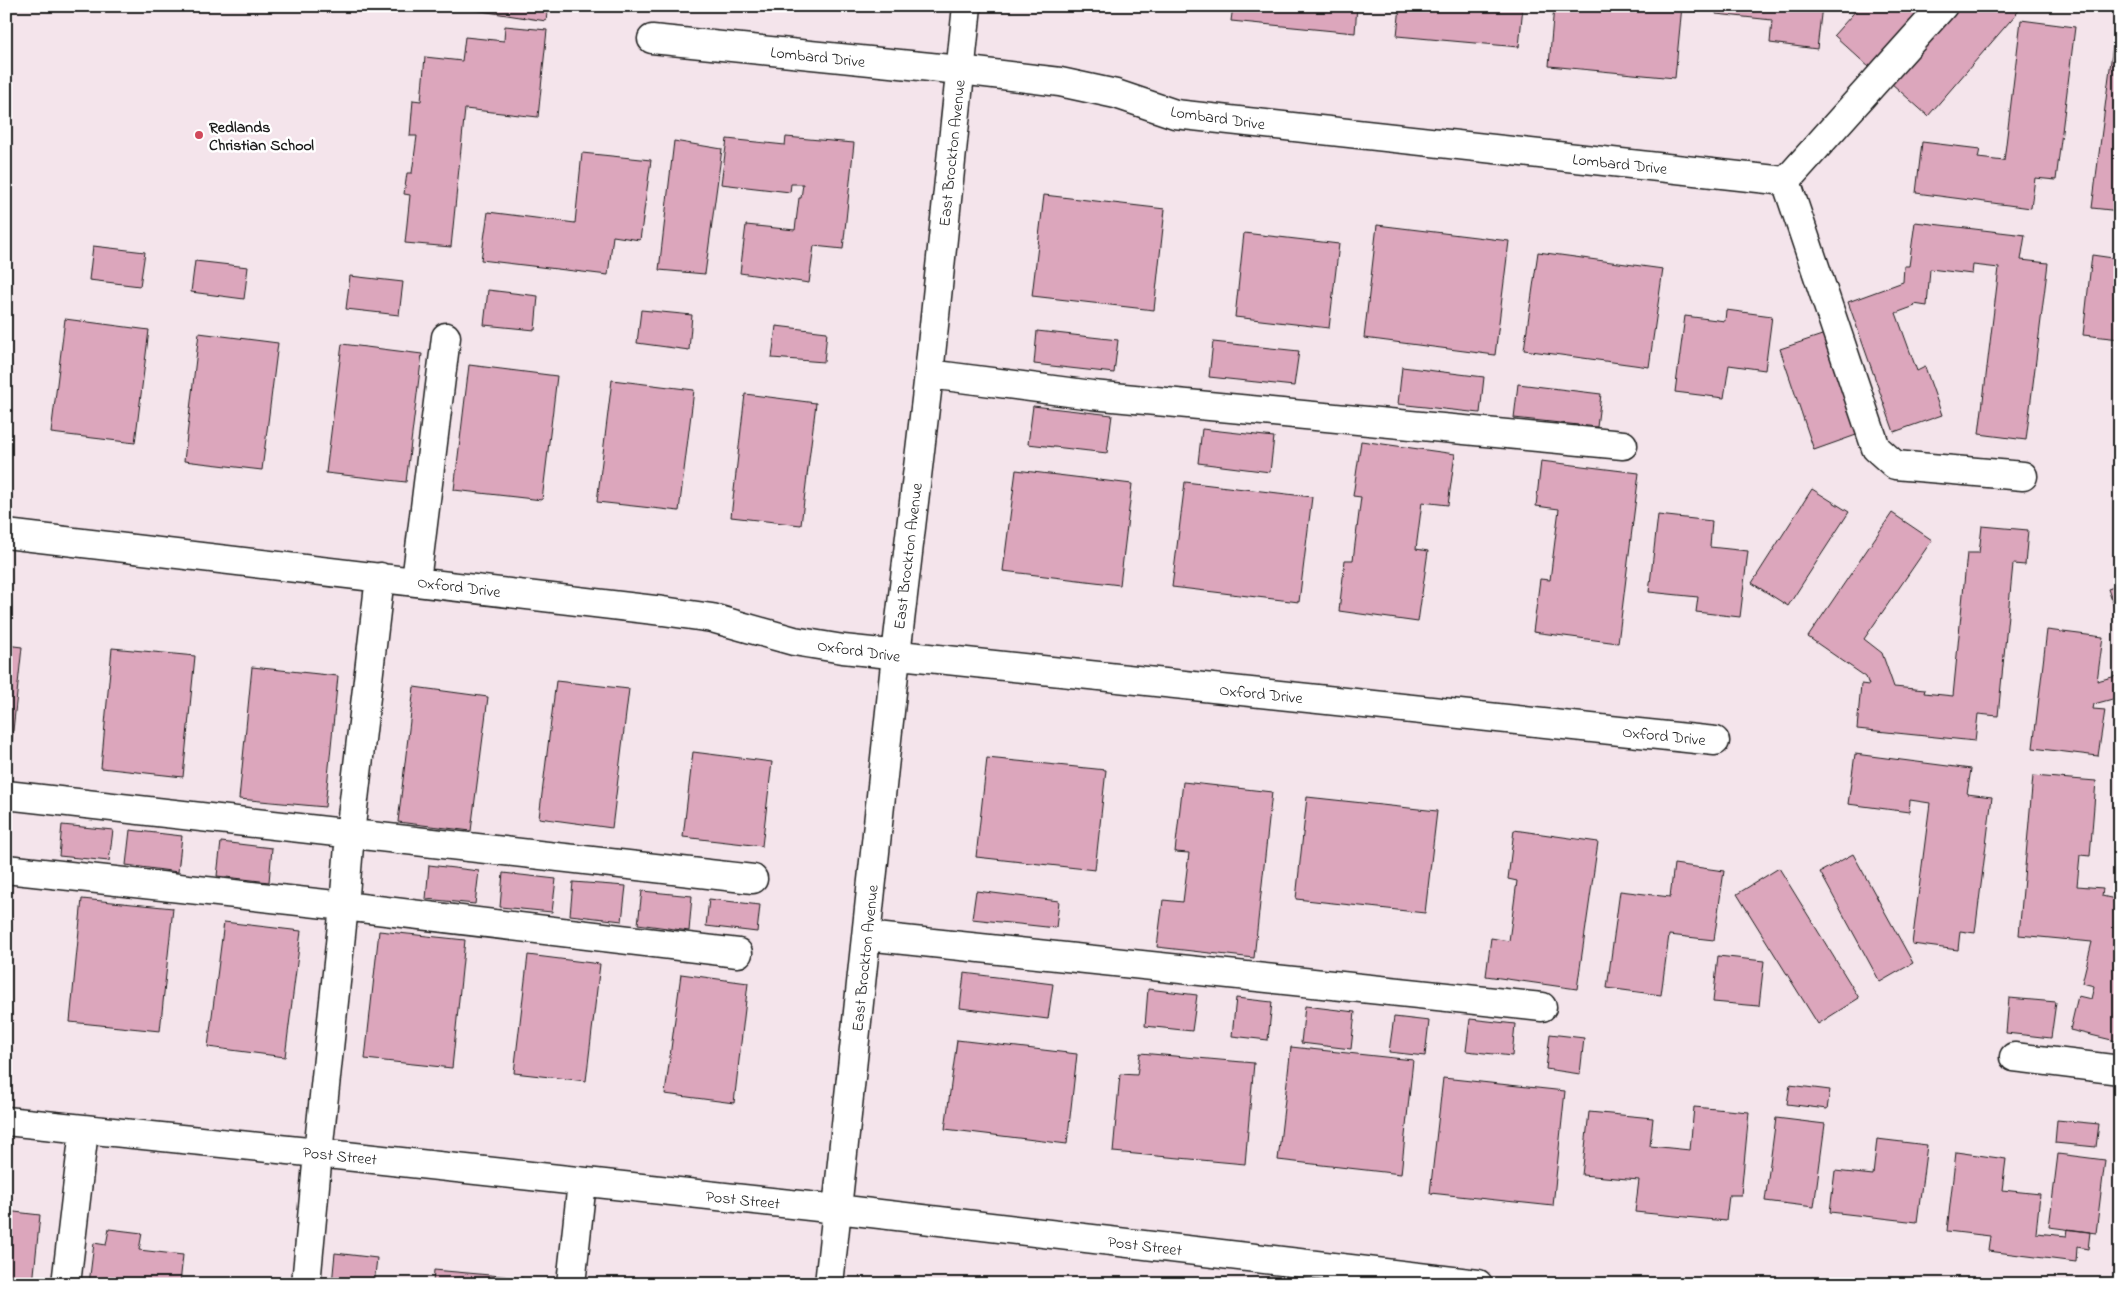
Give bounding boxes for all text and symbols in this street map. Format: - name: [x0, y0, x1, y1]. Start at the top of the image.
- street label: Lombard Drive: [769, 41, 867, 75]
- street label: East Brockton Avenue: [933, 78, 973, 228]
- street label: Lombard Drive: [1169, 100, 1267, 138]
- place label: Redlands Christian School: [208, 116, 314, 158]
- marker: Redlands Christian School: [193, 129, 205, 141]
- street label: Lombard Drive: [1571, 148, 1669, 182]
- street label: East Brockton Avenue: [888, 481, 930, 631]
- street label: Oxford Drive: [416, 571, 503, 605]
- street label: Oxford Drive: [816, 634, 903, 670]
- street label: Oxford Drive: [1218, 679, 1305, 711]
- street label: Oxford Drive: [1621, 721, 1708, 753]
- street label: East Brockton Avenue: [846, 883, 886, 1033]
- street label: Post Street: [302, 1141, 379, 1173]
- street label: Post Street: [705, 1185, 782, 1217]
- street label: Post Street: [1106, 1231, 1184, 1264]

